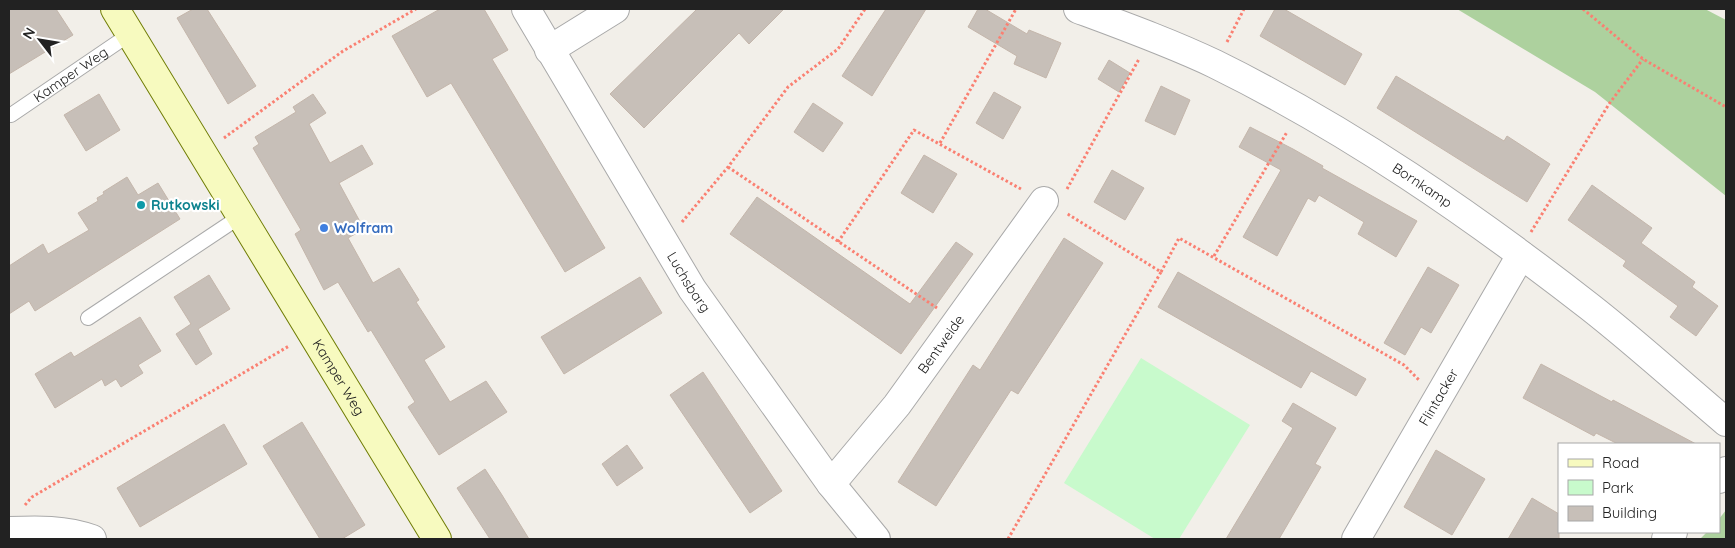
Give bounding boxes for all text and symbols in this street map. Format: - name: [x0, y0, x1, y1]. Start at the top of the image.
- north arrow: [15, 15, 65, 65]
- text: N: [18, 24, 39, 42]
- street label: Kamper Weg: [30, 43, 111, 106]
- street label: Bornkamp: [1389, 159, 1456, 212]
- place label: Rutkowski: [151, 196, 220, 214]
- marker: Rutkowski: [135, 199, 147, 211]
- place label: Wolfram: [334, 219, 393, 237]
- marker: Wolfram: [318, 222, 330, 234]
- street label: Luchsbarg: [663, 249, 715, 316]
- street label: Bentweide: [914, 311, 968, 377]
- street label: Kamper Weg: [309, 336, 369, 419]
- street label: Flintacker: [1415, 365, 1462, 429]
- legend: [1558, 443, 1720, 533]
- text: Road: [1602, 453, 1639, 472]
- text: Park: [1602, 478, 1634, 497]
- text: Building: [1602, 503, 1657, 522]

